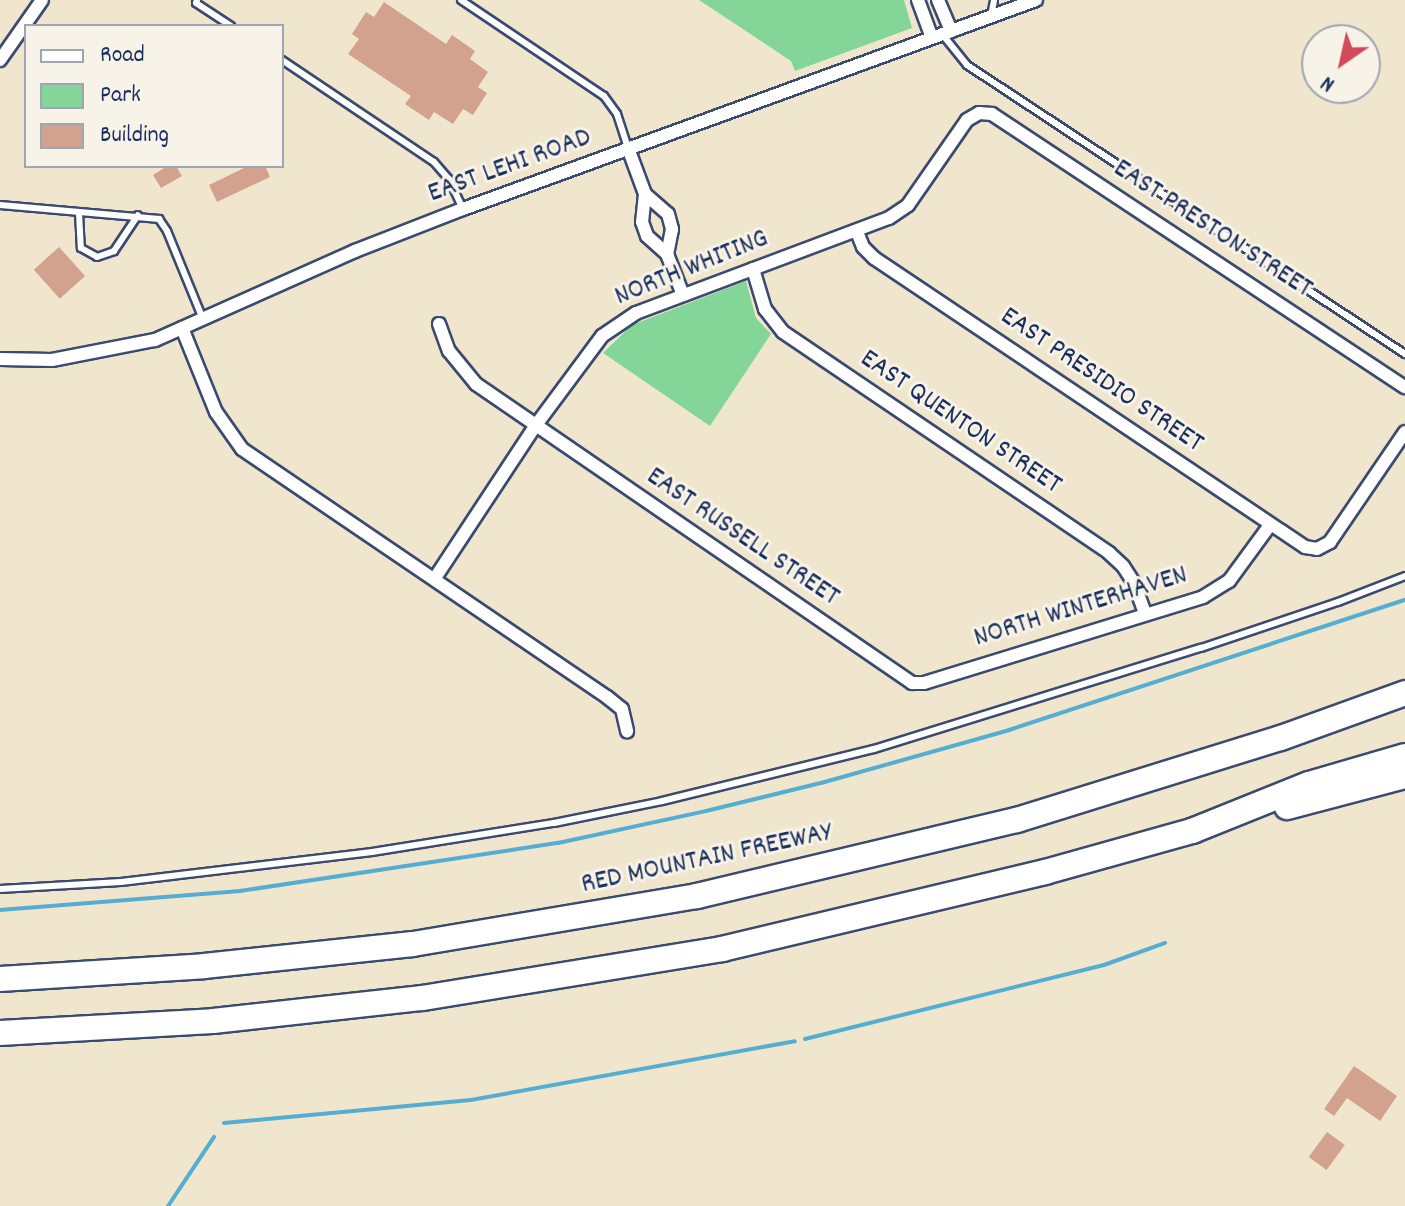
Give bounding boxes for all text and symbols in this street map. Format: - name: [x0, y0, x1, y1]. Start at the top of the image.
- legend: [24, 24, 284, 168]
- north arrow: [1301, 24, 1381, 104]
- text: Road: [100, 39, 145, 73]
- text: N: [1315, 67, 1342, 99]
- text: Park: [100, 79, 141, 113]
- text: Building: [100, 119, 169, 153]
- street label: EAST LEHI ROAD: [424, 122, 596, 212]
- street label: EAST PRESTON STREET: [1106, 153, 1318, 307]
- street label: NORTH WHITING: [610, 223, 774, 315]
- street label: EAST PRESIDIO STREET: [993, 301, 1209, 461]
- street label: EAST QUENTON STREET: [853, 343, 1067, 503]
- street label: EAST RUSSELL STREET: [639, 461, 845, 615]
- street label: NORTH WINTERHAVEN: [970, 560, 1192, 656]
- street label: RED MOUNTAIN FREEWAY: [579, 817, 835, 903]

